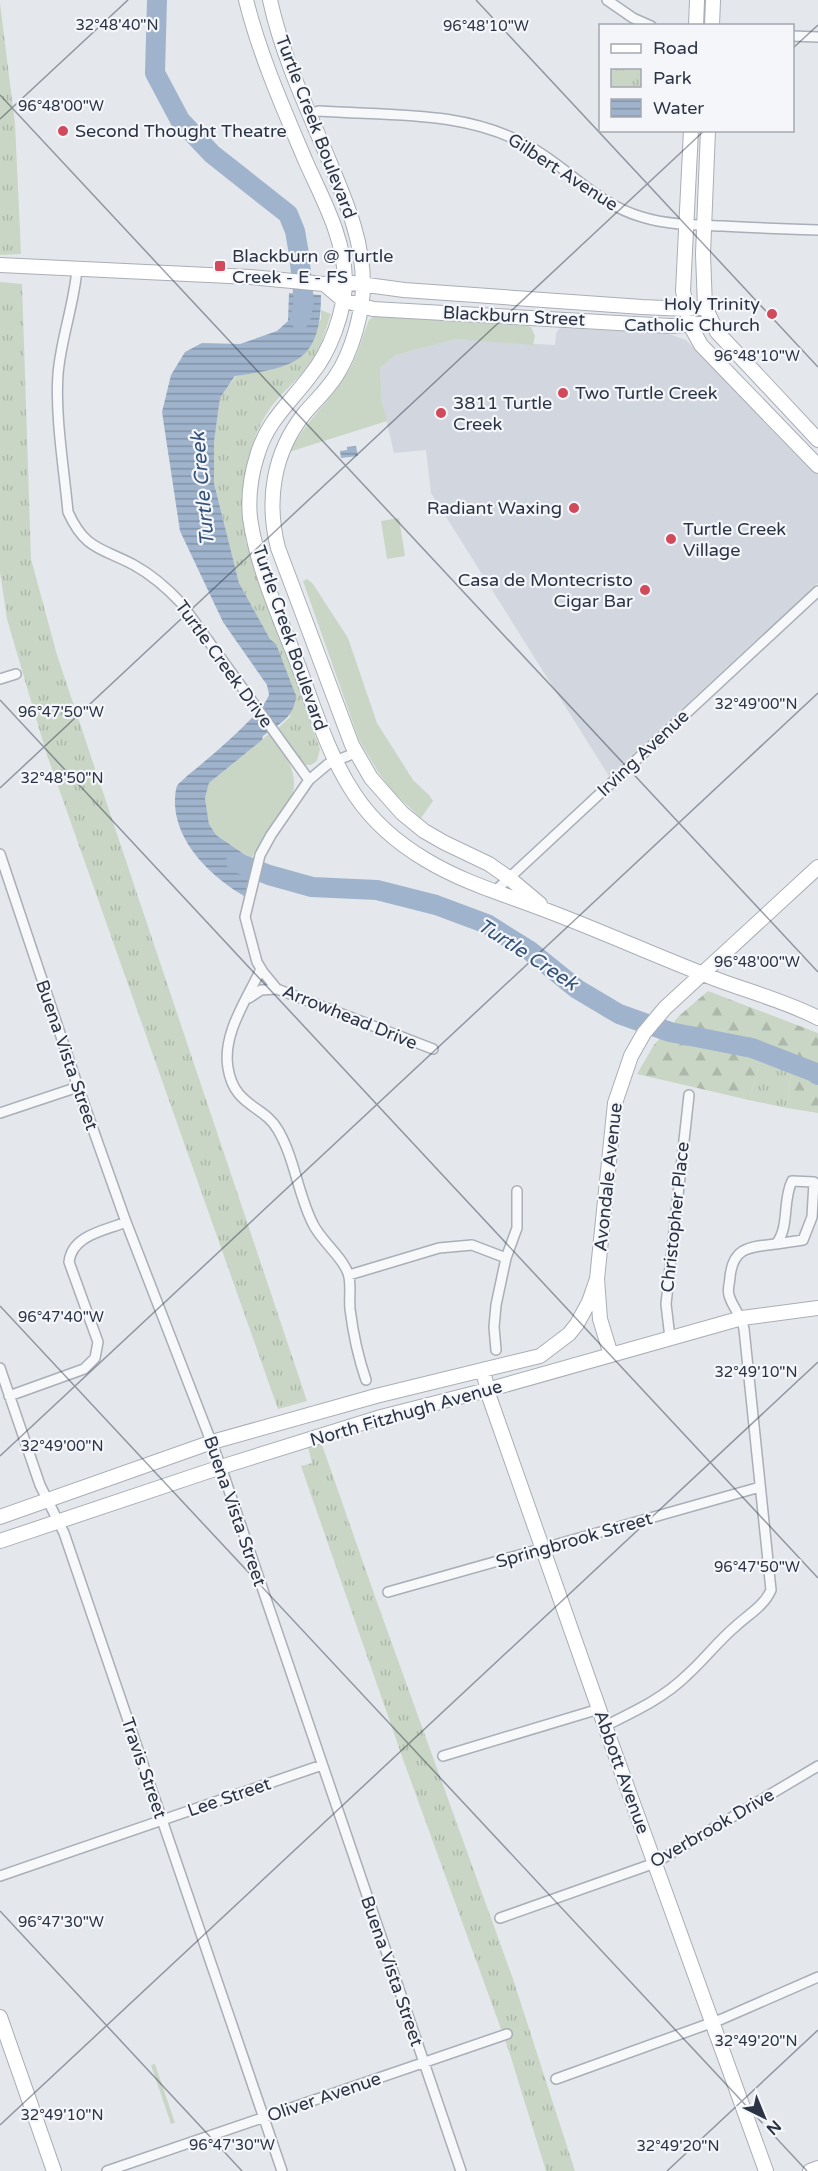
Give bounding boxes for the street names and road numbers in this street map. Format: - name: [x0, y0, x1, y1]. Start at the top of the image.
- street label: Turtle Creek Boulevard: [271, 32, 361, 222]
- street label: Gilbert Avenue: [504, 128, 622, 216]
- street label: Blackburn Street: [442, 301, 586, 331]
- street label: Turtle Creek Boulevard: [248, 543, 332, 733]
- street label: Turtle Creek Drive: [170, 596, 278, 732]
- street label: Irving Avenue: [593, 705, 693, 801]
- street label: Buena Vista Street: [31, 977, 103, 1133]
- street label: Arrowhead Drive: [279, 980, 421, 1054]
- street label: Avondale Avenue: [589, 1102, 627, 1252]
- street label: Christopher Place: [656, 1141, 694, 1293]
- street label: North Fitzhugh Avenue: [307, 1375, 505, 1451]
- street label: Buena Vista Street: [199, 1433, 271, 1589]
- street label: Springbrook Street: [493, 1507, 655, 1573]
- street label: Abbott Avenue: [589, 1707, 655, 1837]
- street label: Travis Street: [116, 1715, 172, 1822]
- street label: Lee Street: [184, 1772, 274, 1822]
- street label: Overbrook Drive: [646, 1784, 778, 1872]
- street label: Buena Vista Street: [356, 1893, 428, 2049]
- street label: Oliver Avenue: [264, 2067, 384, 2127]

